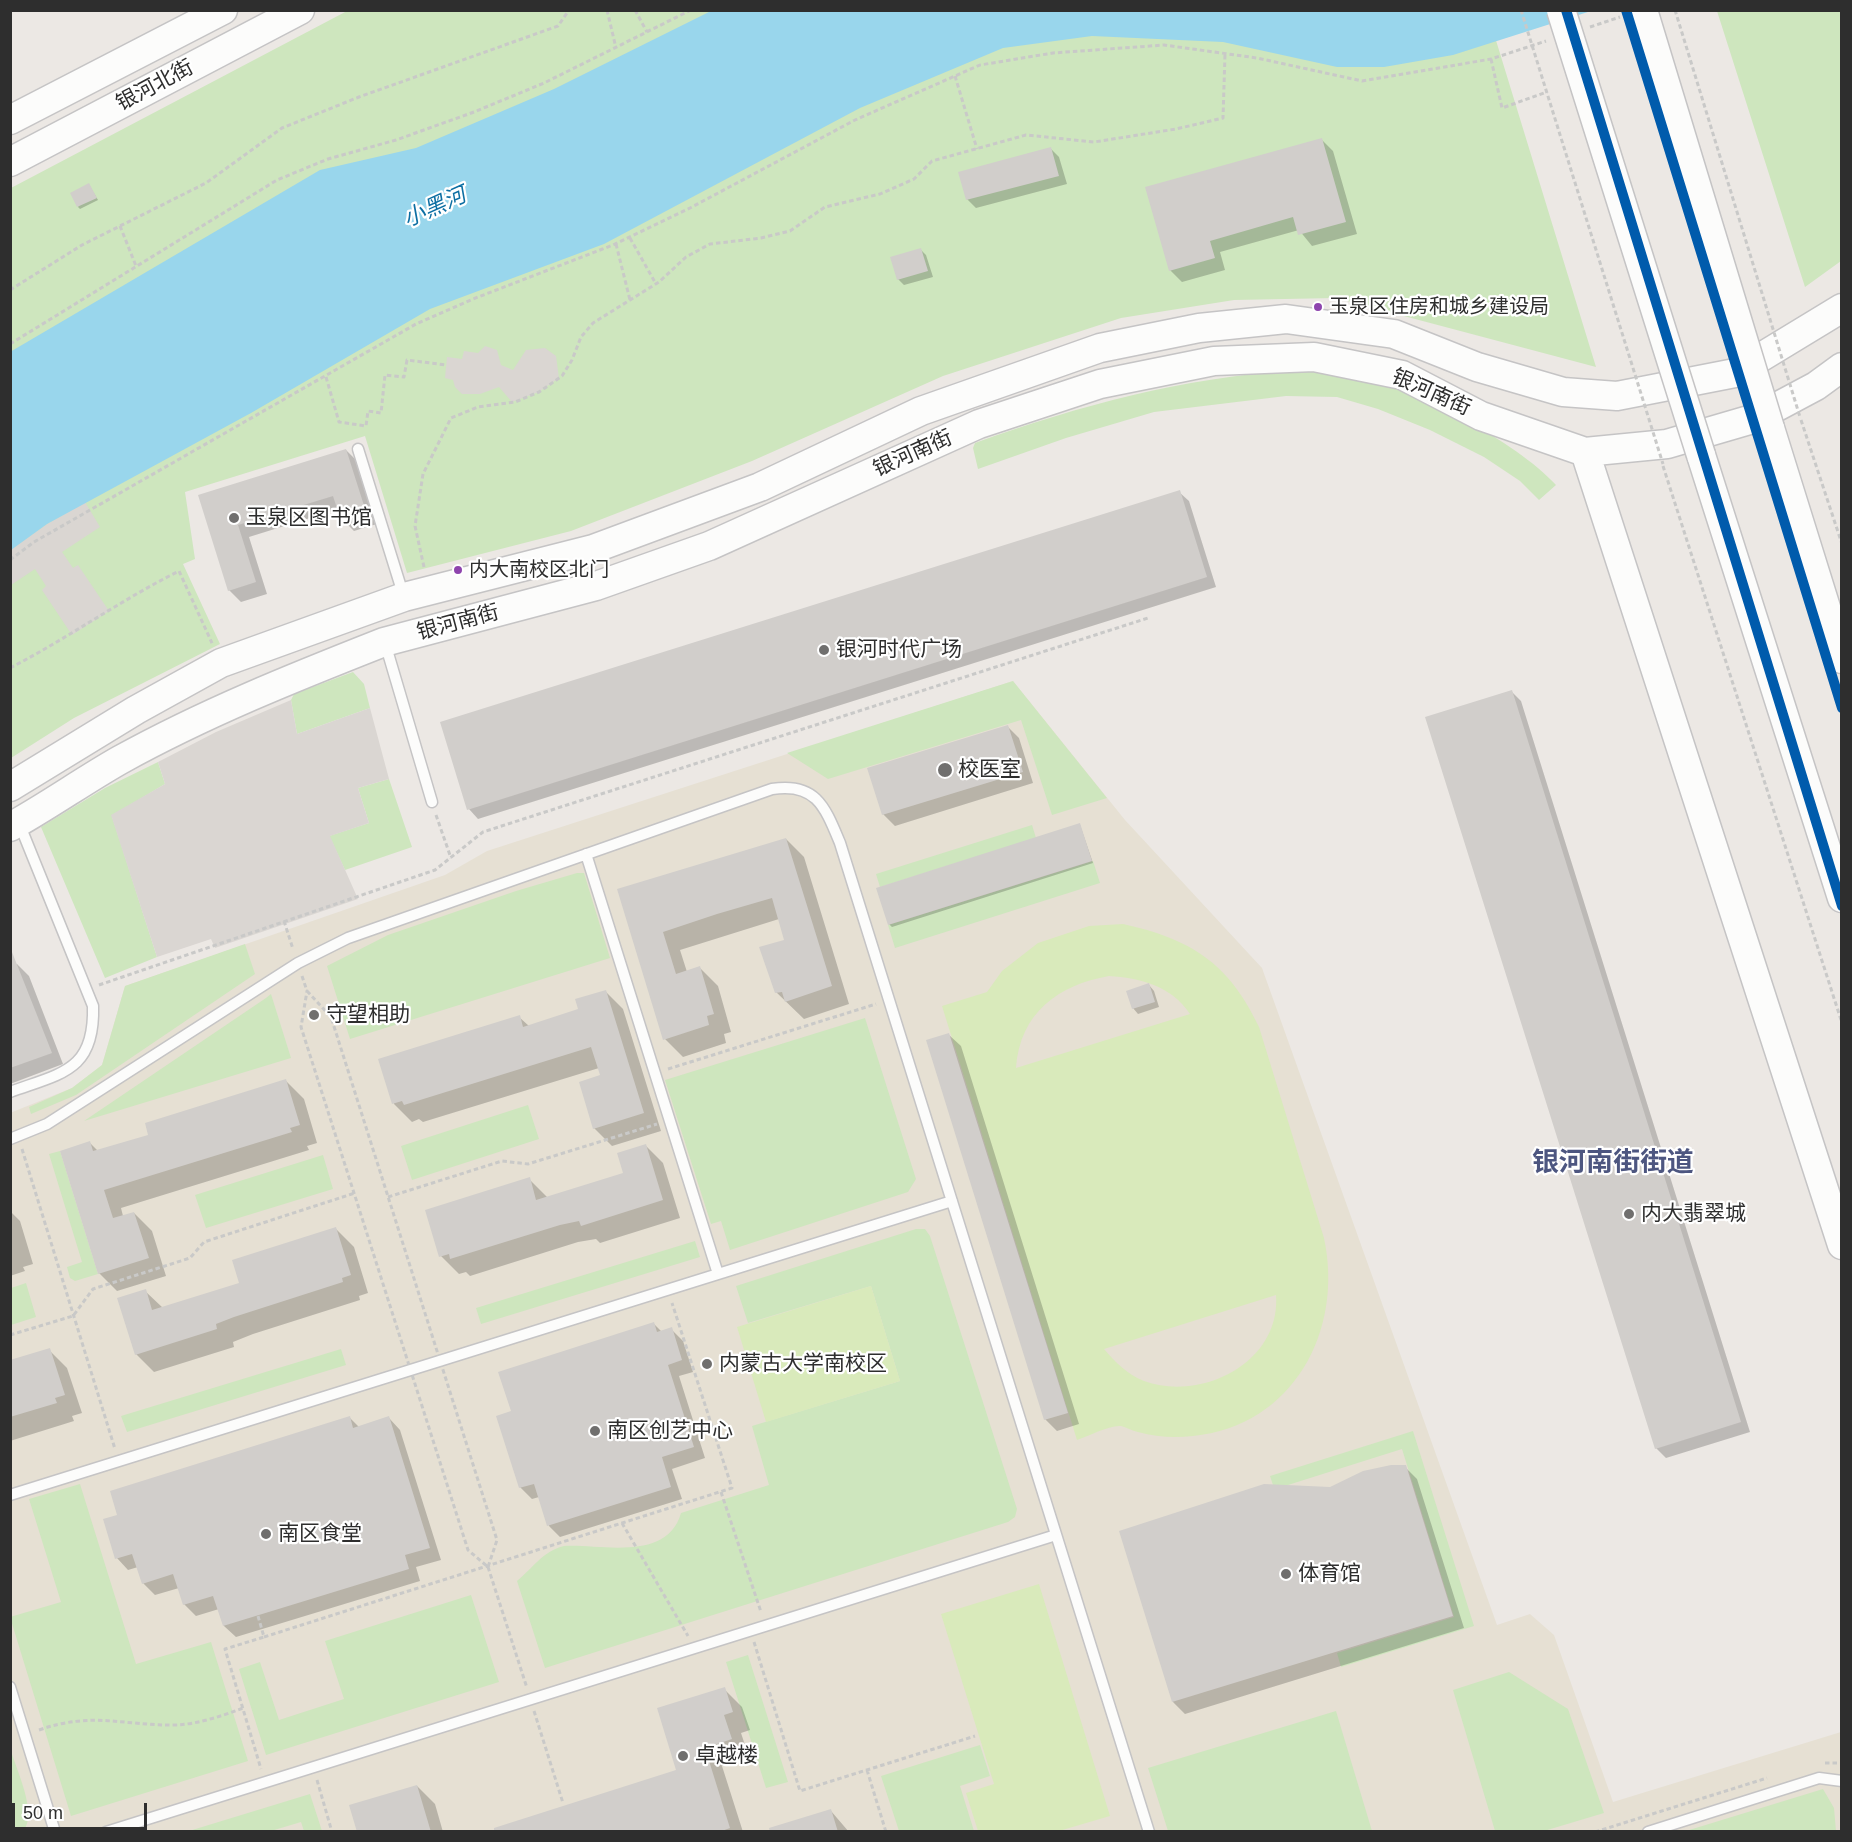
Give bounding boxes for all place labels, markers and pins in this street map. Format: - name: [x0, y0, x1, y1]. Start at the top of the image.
- place label: 玉泉区住房和城乡建设局: [1329, 295, 1549, 319]
- marker: 玉泉区住房和城乡建设局: [1312, 301, 1324, 313]
- place label: 玉泉区图书馆: [246, 505, 372, 531]
- marker: 玉泉区图书馆: [227, 511, 241, 525]
- place label: 内大南校区北门: [469, 558, 609, 582]
- marker: 内大南校区北门: [452, 564, 464, 576]
- place label: 银河时代广场: [836, 637, 962, 663]
- marker: 银河时代广场: [817, 643, 831, 657]
- place label: 校医室: [958, 757, 1021, 783]
- marker: 校医室: [936, 761, 954, 779]
- place label: 守望相助: [326, 1002, 410, 1028]
- marker: 守望相助: [307, 1008, 321, 1022]
- place label: 内大翡翠城: [1641, 1201, 1746, 1227]
- marker: 内大翡翠城: [1622, 1207, 1636, 1221]
- place label: 内蒙古大学南校区: [719, 1351, 887, 1377]
- marker: 内蒙古大学南校区: [700, 1357, 714, 1371]
- place label: 南区创艺中心: [607, 1418, 733, 1444]
- marker: 南区创艺中心: [588, 1424, 602, 1438]
- place label: 南区食堂: [278, 1521, 362, 1547]
- marker: 南区食堂: [259, 1527, 273, 1541]
- place label: 体育馆: [1298, 1561, 1361, 1587]
- marker: 体育馆: [1279, 1567, 1293, 1581]
- place label: 卓越楼: [695, 1743, 758, 1769]
- marker: 卓越楼: [676, 1749, 690, 1763]

